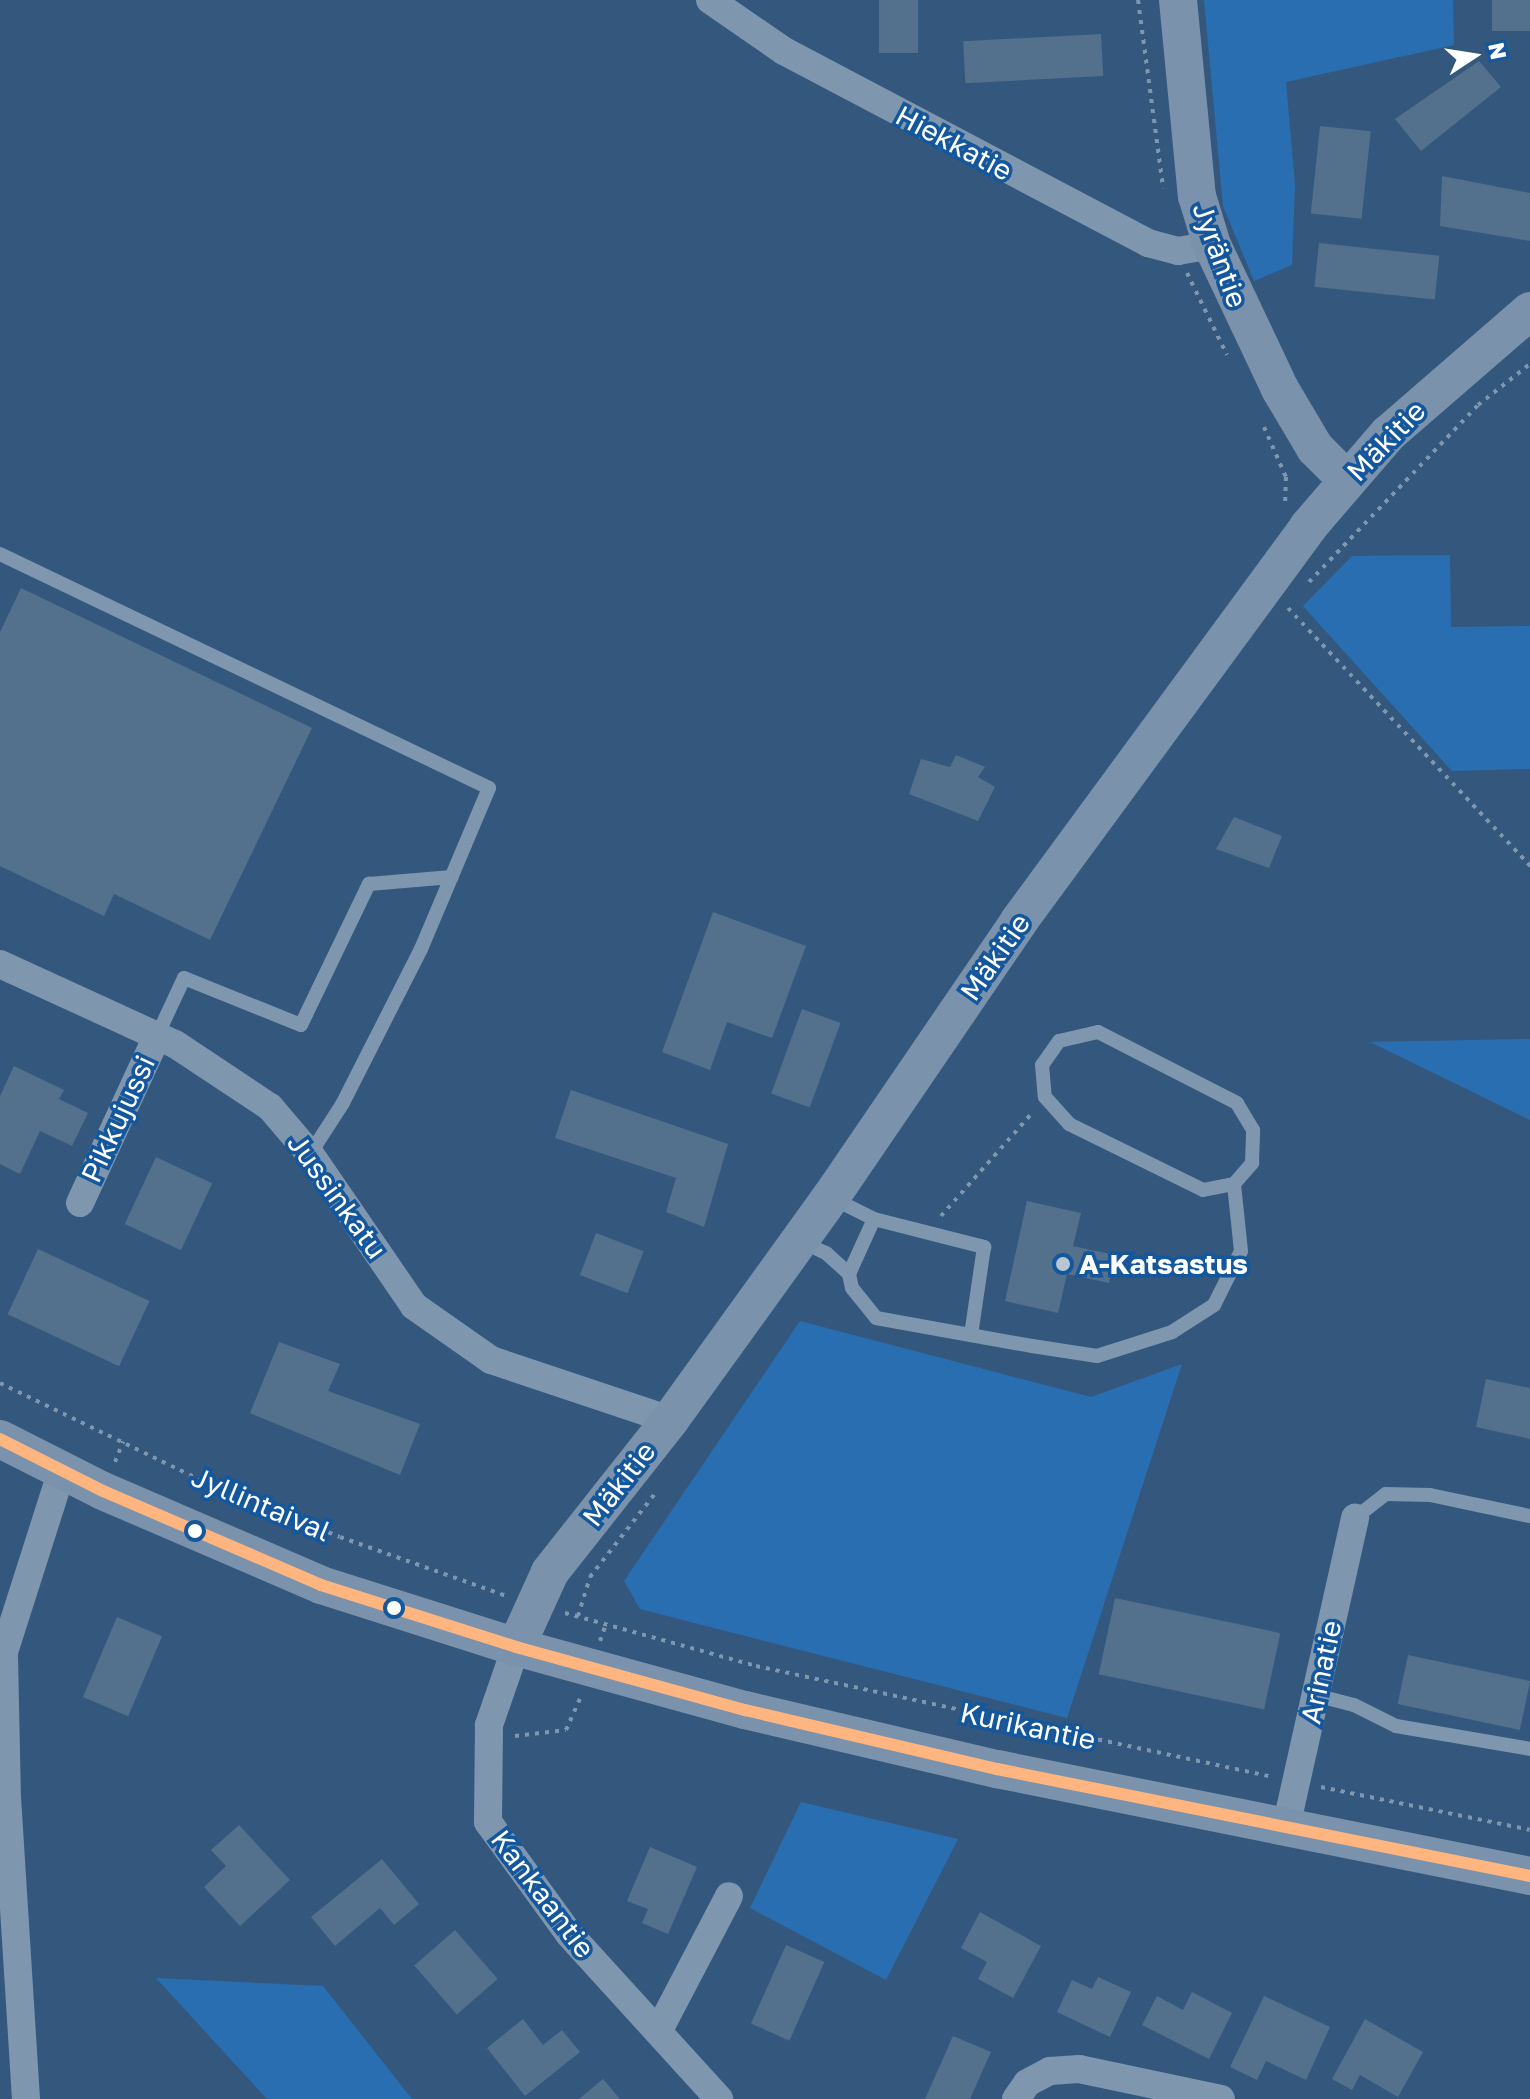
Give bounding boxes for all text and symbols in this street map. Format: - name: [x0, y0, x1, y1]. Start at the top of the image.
- north arrow: [1434, 16, 1514, 96]
- text: N: [1483, 40, 1513, 62]
- street label: Hiekkatie: [890, 98, 1018, 188]
- street label: Jyräntie: [1185, 198, 1255, 312]
- street label: Mäkitie: [1340, 394, 1432, 488]
- street label: Mäkitie: [953, 907, 1037, 1007]
- street label: Pikkujussi: [74, 1050, 162, 1188]
- street label: Jussinkatu: [280, 1127, 394, 1265]
- place label: A-Katsastus: [1079, 1247, 1248, 1281]
- marker: A-Katsastus: [1054, 1255, 1072, 1273]
- street label: Mäkitie: [576, 1435, 662, 1533]
- street label: Jyllintaival: [186, 1460, 336, 1548]
- unlabelled marker: [187, 1523, 203, 1539]
- unlabelled marker: [386, 1600, 402, 1616]
- street label: Arinatie: [1294, 1617, 1348, 1727]
- street label: Kurikantie: [957, 1695, 1099, 1757]
- street label: Kankaantie: [484, 1824, 602, 1964]

